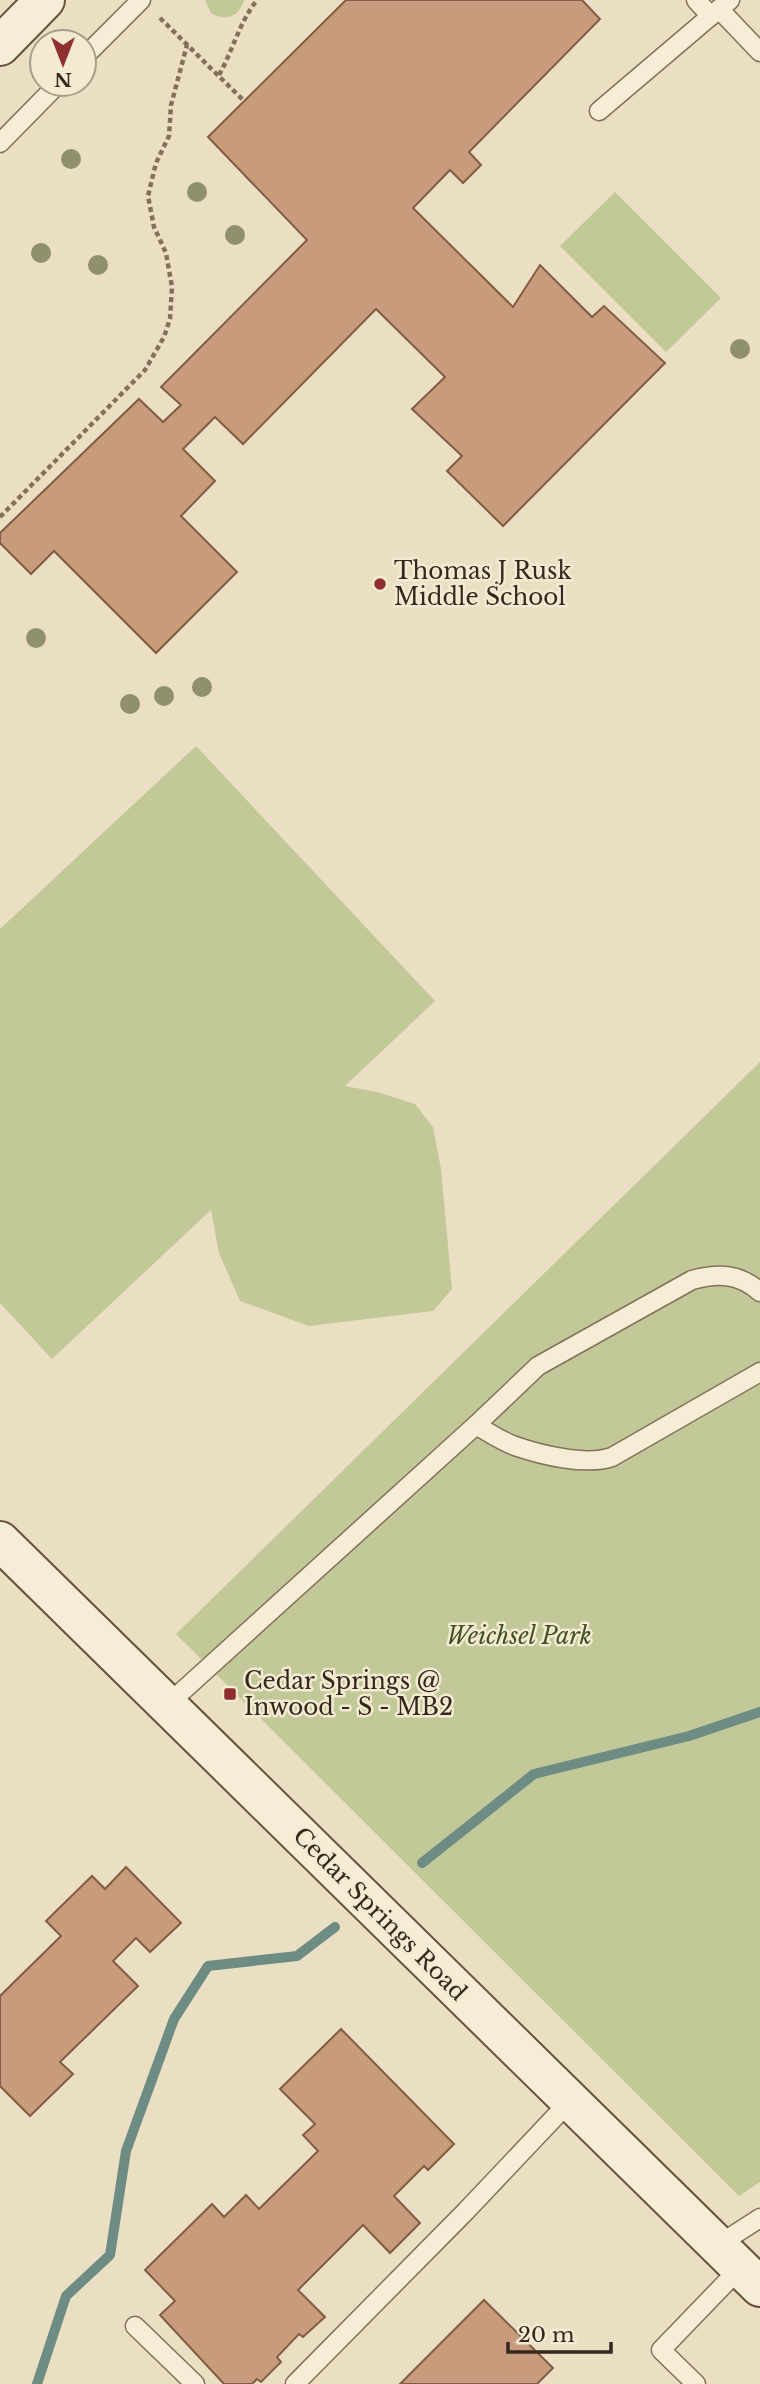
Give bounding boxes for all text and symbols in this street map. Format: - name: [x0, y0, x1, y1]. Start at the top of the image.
- north arrow: [28, 28, 98, 98]
- text: N: [54, 68, 72, 91]
- place label: Thomas J Rusk Middle School: [394, 557, 572, 611]
- marker: Thomas J Rusk Middle School: [372, 576, 388, 592]
- park label: Weichsel Park: [446, 1622, 592, 1650]
- place label: Cedar Springs @ Inwood - S - MB2: [244, 1667, 453, 1721]
- marker: Cedar Springs @ Inwood - S - MB2: [222, 1686, 238, 1702]
- street label: Cedar Springs Road: [287, 1821, 473, 2007]
- scale bar: [508, 2310, 611, 2354]
- text: 20 m: [518, 2322, 575, 2348]

